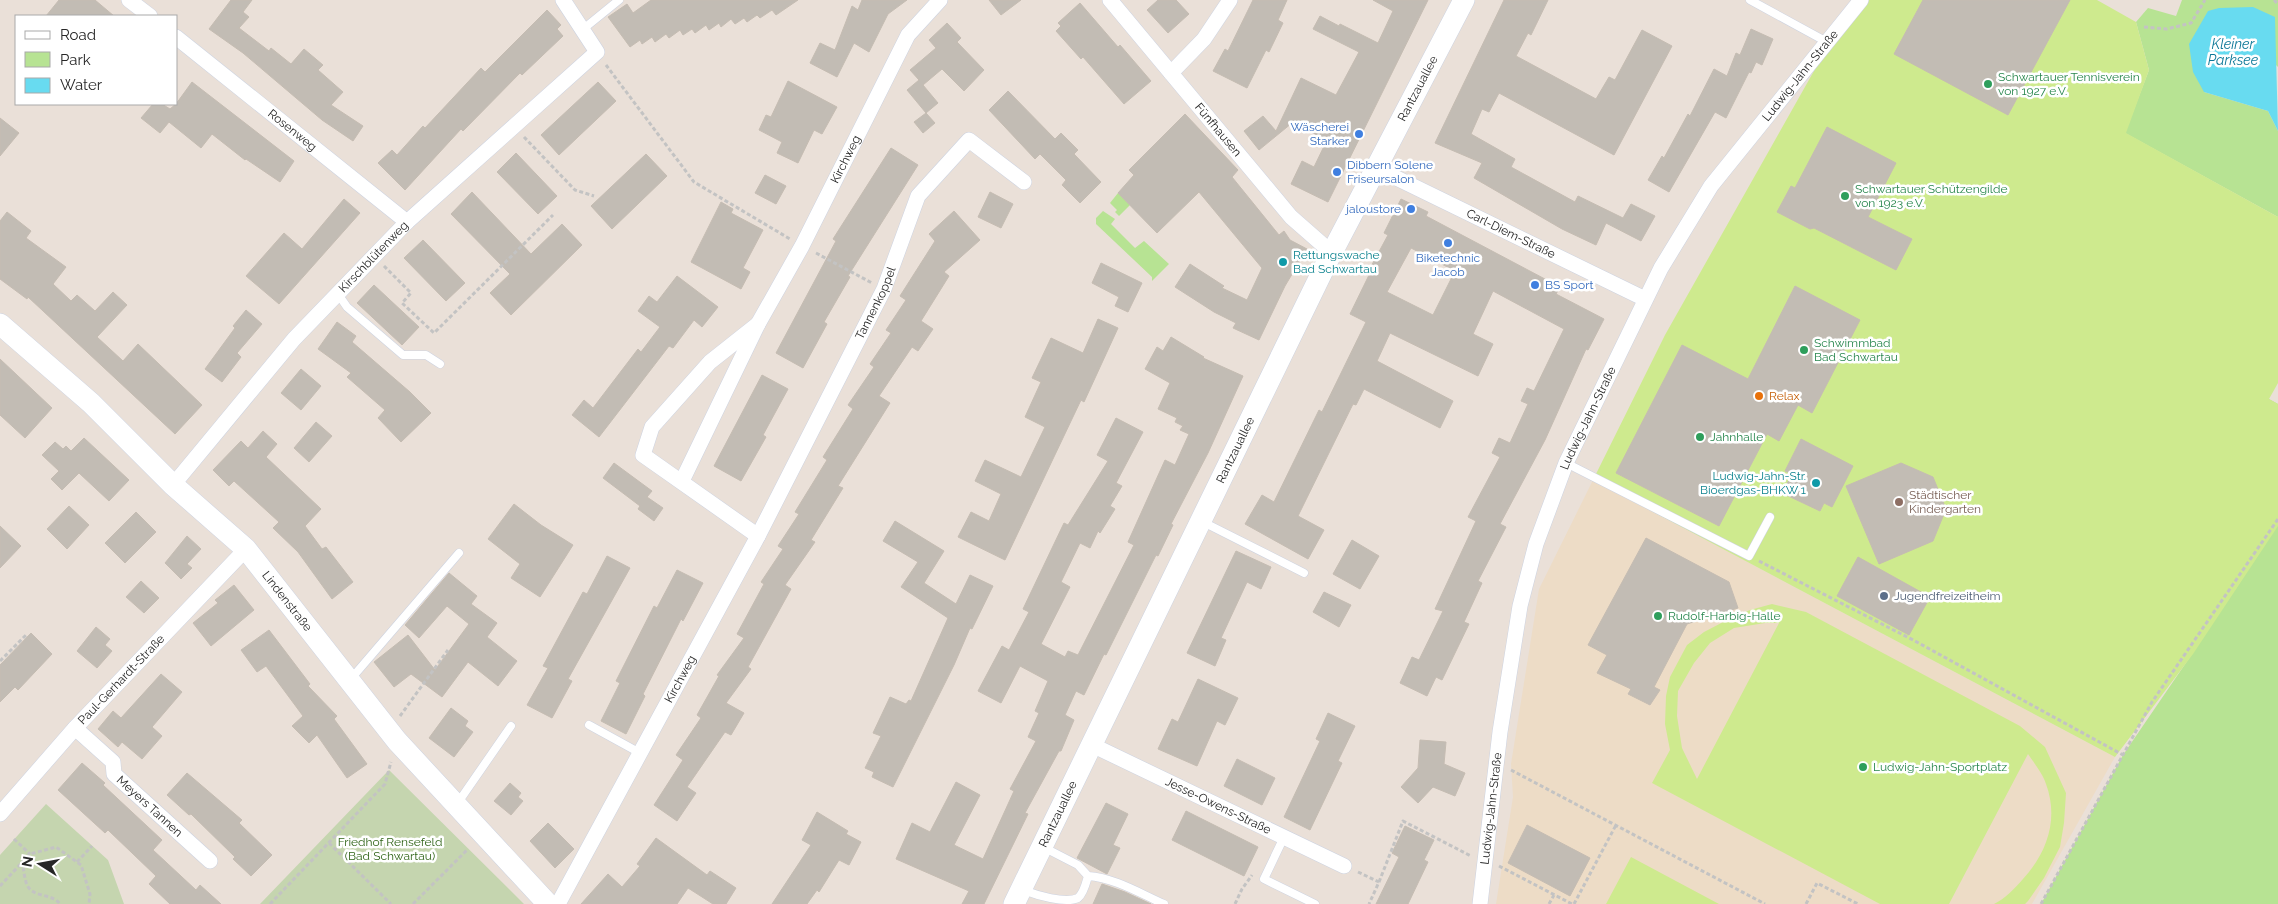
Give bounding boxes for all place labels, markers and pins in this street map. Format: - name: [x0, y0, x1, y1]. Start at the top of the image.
- place label: Schwartauer Tennisverein von 1927 e.V.: [1998, 70, 2140, 98]
- marker: Schwartauer Tennisverein von 1927 e.V.: [1982, 78, 1994, 90]
- place label: Wäscherei Starker: [1290, 120, 1350, 148]
- marker: Wäscherei Starker: [1353, 128, 1365, 140]
- place label: Dibbern Solene Friseursalon: [1347, 158, 1433, 186]
- marker: Dibbern Solene Friseursalon: [1331, 166, 1343, 178]
- place label: Schwartauer Schützengilde von 1923 e.V.: [1855, 182, 2007, 210]
- marker: Schwartauer Schützengilde von 1923 e.V.: [1839, 190, 1851, 202]
- place label: jaloustore: [1344, 202, 1401, 216]
- marker: jaloustore: [1405, 203, 1417, 215]
- marker: Biketechnic Jacob: [1442, 237, 1454, 249]
- place label: Rettungswache Bad Schwartau: [1293, 248, 1380, 276]
- place label: Biketechnic Jacob: [1416, 251, 1481, 279]
- marker: Rettungswache Bad Schwartau: [1277, 256, 1289, 268]
- place label: BS Sport: [1545, 278, 1593, 292]
- marker: BS Sport: [1529, 279, 1541, 291]
- place label: Schwimmbad Bad Schwartau: [1814, 336, 1898, 364]
- marker: Schwimmbad Bad Schwartau: [1798, 344, 1810, 356]
- place label: Relax: [1769, 389, 1800, 403]
- marker: Relax: [1753, 390, 1765, 402]
- place label: Jahnhalle: [1710, 430, 1763, 444]
- marker: Jahnhalle: [1694, 431, 1706, 443]
- place label: Ludwig-Jahn-Str. Bioerdgas-BHKW 1: [1700, 469, 1806, 497]
- marker: Ludwig-Jahn-Str. Bioerdgas-BHKW 1: [1810, 477, 1822, 489]
- place label: Städtischer Kindergarten: [1909, 488, 1981, 516]
- marker: Städtischer Kindergarten: [1893, 496, 1905, 508]
- place label: Jugendfreizeitheim: [1894, 589, 2001, 603]
- marker: Jugendfreizeitheim: [1878, 590, 1890, 602]
- place label: Rudolf-Harbig-Halle: [1668, 609, 1780, 623]
- marker: Rudolf-Harbig-Halle: [1652, 610, 1664, 622]
- place label: Ludwig-Jahn-Sportplatz: [1873, 760, 2007, 774]
- marker: Ludwig-Jahn-Sportplatz: [1857, 761, 1869, 773]

